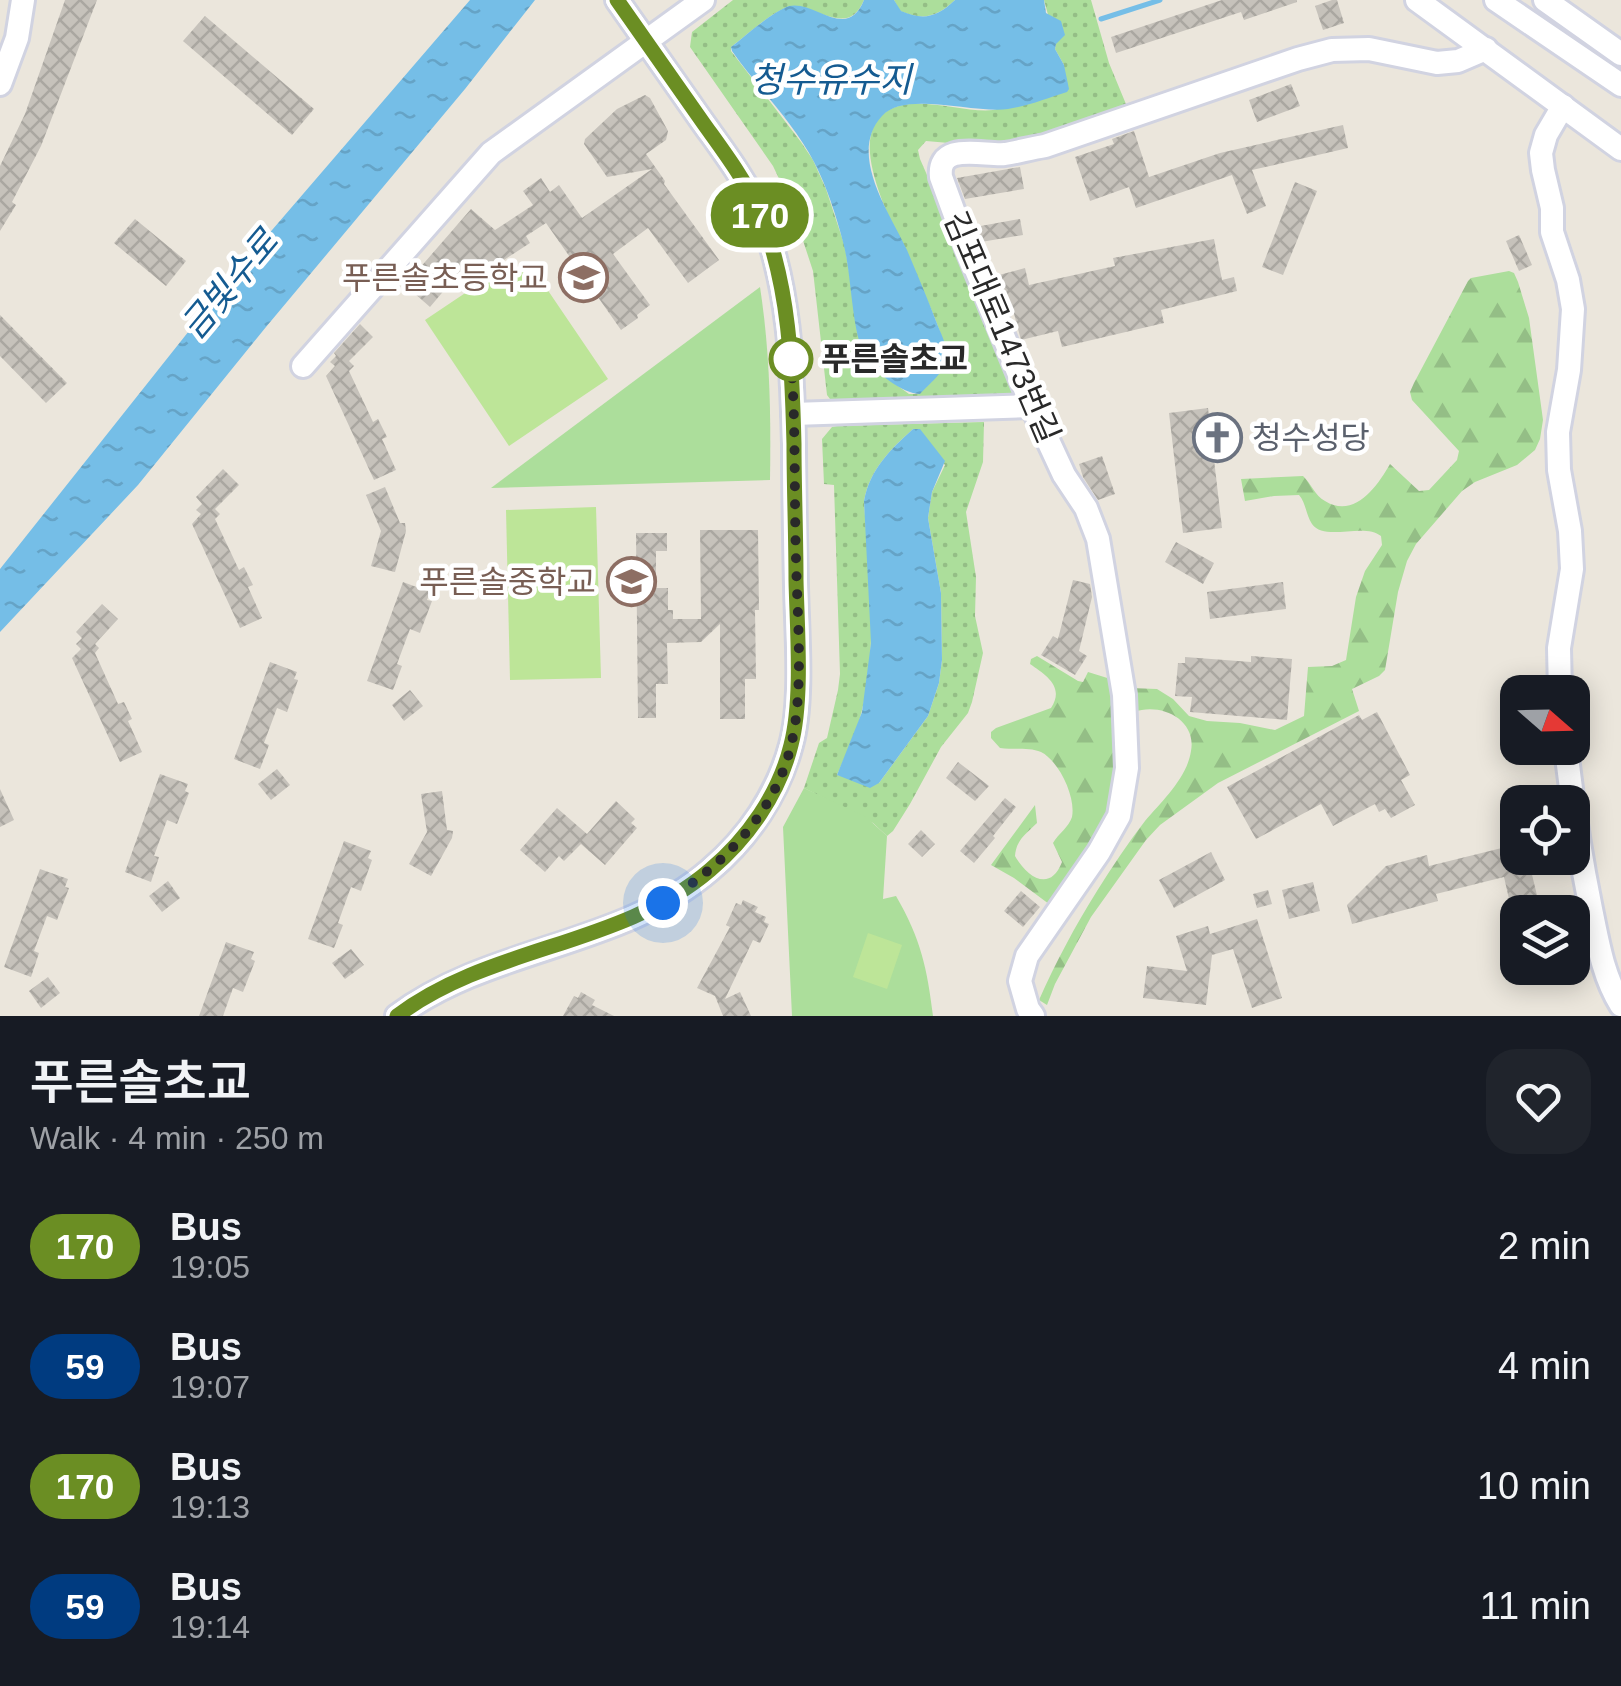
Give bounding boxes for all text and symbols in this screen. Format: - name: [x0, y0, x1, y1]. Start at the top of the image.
- water label: 청수유수지: [750, 60, 914, 99]
- line badge: 170: [702, 182, 818, 248]
- text: 170: [731, 196, 789, 235]
- street label: 김포대로1473번길: [937, 206, 1067, 448]
- water label: 금빛수로: [173, 221, 286, 346]
- school or university icon: 푸른솔초등학교: [557, 252, 609, 304]
- place label: 푸른솔초등학교: [342, 260, 548, 296]
- marker: 푸른솔초교: [770, 338, 812, 380]
- place label: 푸른솔초교: [821, 341, 968, 377]
- church icon: 청수성당: [1191, 412, 1243, 464]
- place label: 청수성당: [1252, 420, 1370, 456]
- school or university icon: 푸른솔중학교: [605, 556, 657, 608]
- place label: 푸른솔중학교: [419, 564, 596, 600]
- north arrow: [1500, 675, 1590, 765]
- map controls: [1500, 675, 1590, 985]
- button: locate: [1500, 785, 1590, 875]
- your location: [638, 878, 688, 928]
- button: layers: [1500, 895, 1590, 985]
- button: heart: [1486, 1049, 1591, 1154]
- text: 푸른솔초교: [30, 1056, 251, 1109]
- text: Walk · 4 min · 250 m: [30, 1120, 324, 1156]
- text: Bus: [170, 1206, 242, 1248]
- text: 2 min: [1498, 1225, 1591, 1267]
- text: 170: [56, 1227, 114, 1266]
- text: 19:05: [170, 1249, 250, 1285]
- text: Bus: [170, 1326, 242, 1368]
- text: 4 min: [1498, 1345, 1591, 1387]
- text: 59: [66, 1347, 104, 1386]
- text: 19:07: [170, 1369, 250, 1405]
- text: Bus: [170, 1446, 242, 1488]
- text: 10 min: [1477, 1465, 1591, 1507]
- text: 170: [56, 1467, 114, 1506]
- text: 19:13: [170, 1489, 250, 1525]
- text: Bus: [170, 1566, 242, 1608]
- text: 11 min: [1480, 1585, 1591, 1627]
- text: 59: [66, 1587, 104, 1626]
- text: 19:14: [170, 1609, 250, 1645]

